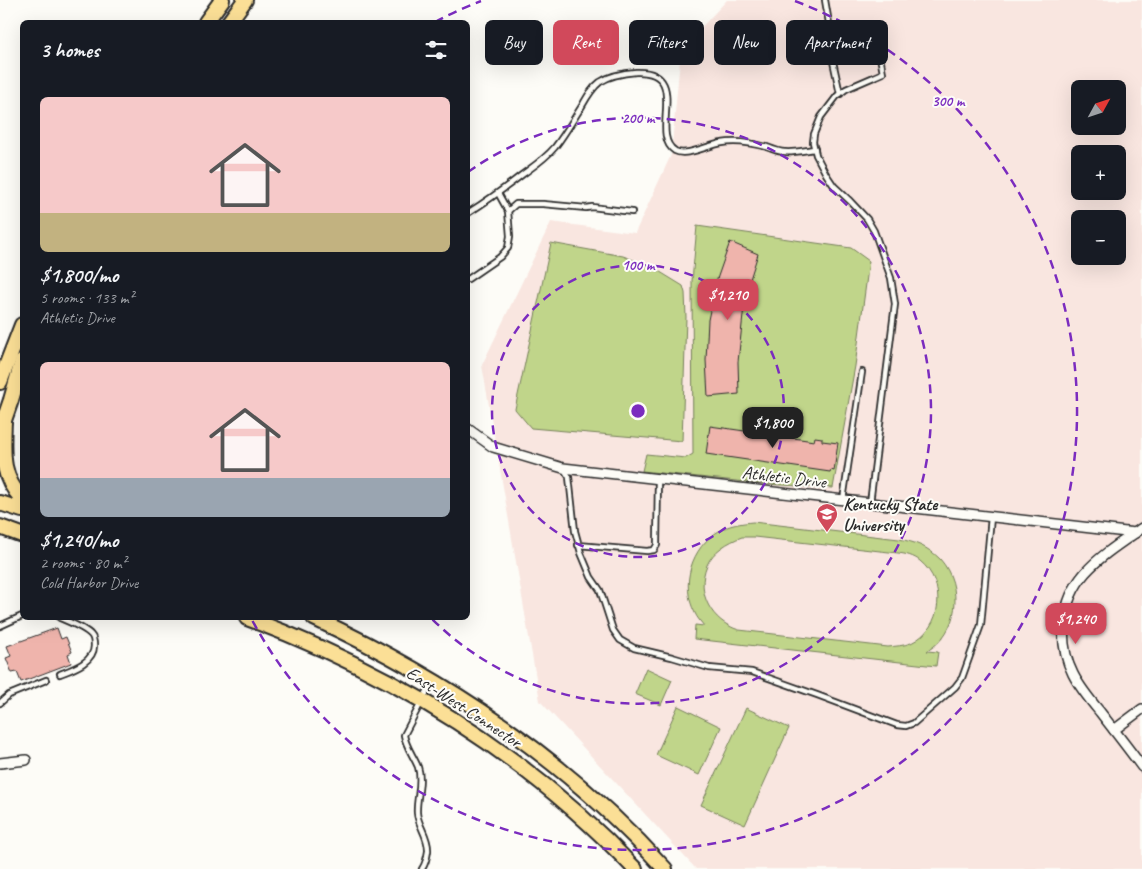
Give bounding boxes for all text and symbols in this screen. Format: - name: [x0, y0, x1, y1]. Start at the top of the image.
- chip: Buy: [485, 20, 543, 65]
- chip: Rent: [553, 20, 619, 65]
- chip: Filters: [629, 20, 704, 65]
- chip: New: [714, 20, 776, 65]
- chip: Apartment: [786, 20, 888, 65]
- icon: filters: [422, 36, 450, 64]
- text: 3 homes: [40, 37, 99, 63]
- north arrow: [1071, 80, 1126, 135]
- map controls: [1071, 80, 1126, 265]
- text: 300 m: [932, 92, 966, 111]
- text: 200 m: [622, 109, 656, 128]
- icon: home: [200, 130, 290, 220]
- button: +: [1071, 145, 1126, 200]
- button: −: [1071, 210, 1126, 265]
- text: 100 m: [622, 256, 656, 275]
- text: $1,800/mo: [40, 262, 118, 288]
- pin: $1,210: [687, 278, 769, 321]
- text: $1,210: [708, 285, 748, 305]
- text: 5 rooms · 133 m²: [40, 288, 134, 308]
- text: Athletic Drive: [40, 308, 115, 328]
- icon: home: [200, 395, 290, 485]
- centre of rings: [629, 402, 647, 420]
- pin: $1,800: [732, 406, 814, 449]
- text: $1,800: [753, 413, 793, 433]
- street label: Athletic Drive: [741, 461, 828, 493]
- place label: Kentucky State University: [843, 493, 939, 536]
- school or university icon: Kentucky State University: [815, 502, 839, 533]
- text: $1,240/mo: [40, 527, 118, 553]
- text: 2 rooms · 80 m²: [40, 553, 126, 573]
- text: Cold Harbor Drive: [40, 573, 138, 593]
- pin: $1,240: [1035, 602, 1117, 645]
- text: $1,240: [1056, 609, 1096, 629]
- street label: East-West Connector: [402, 662, 528, 754]

